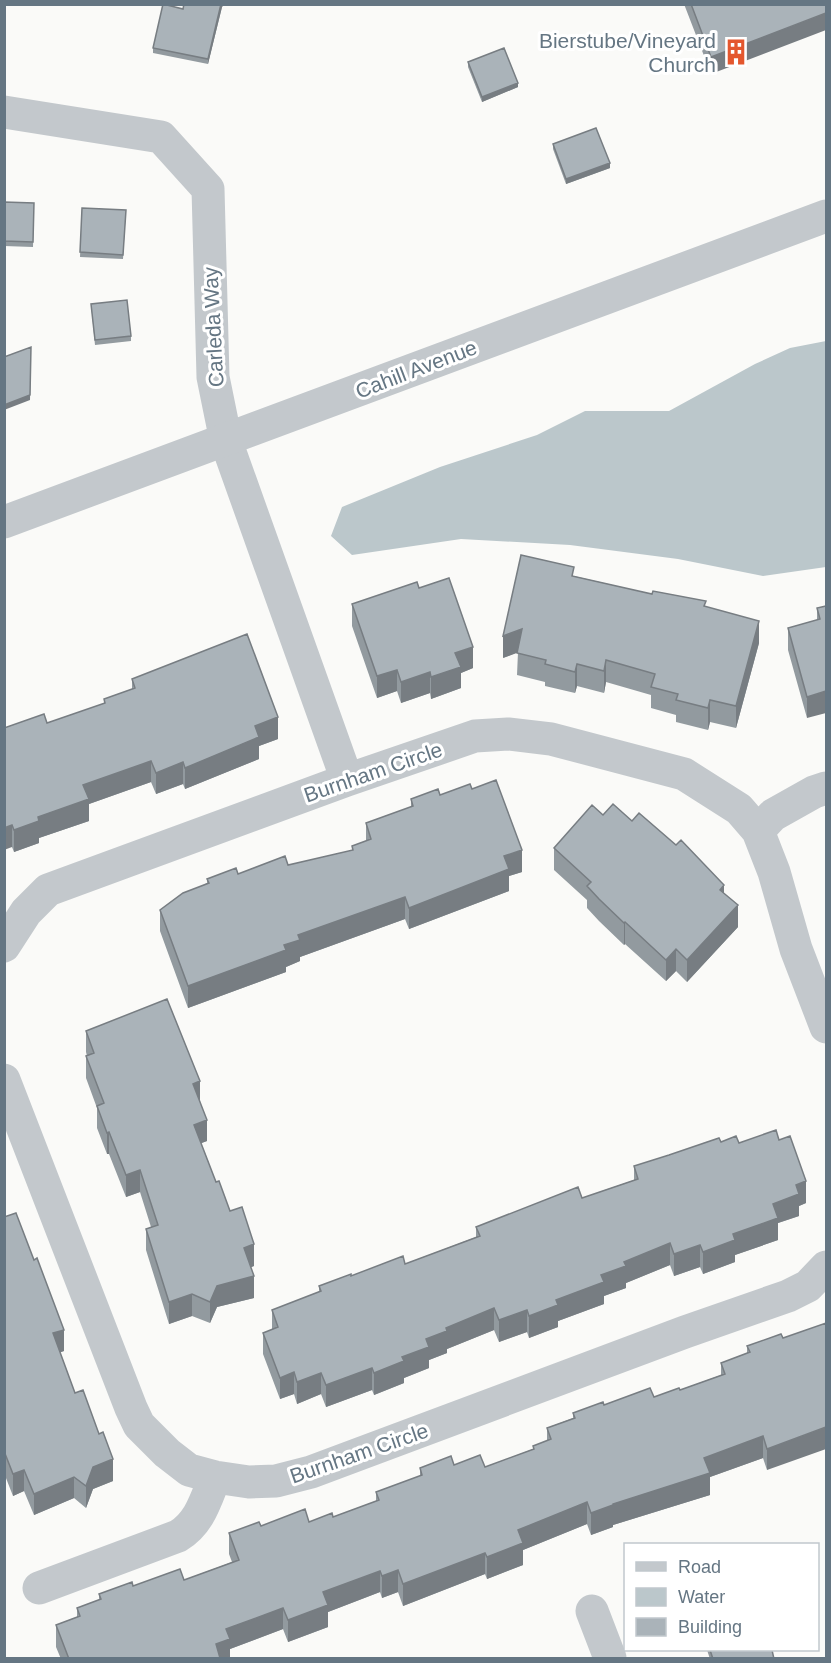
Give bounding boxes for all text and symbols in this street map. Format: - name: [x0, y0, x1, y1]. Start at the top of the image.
- place label: Bierstube/Vineyard Church: [539, 29, 716, 76]
- building icon: Bierstube/Vineyard Church: [721, 37, 751, 67]
- street label: Carleda Way: [198, 266, 228, 388]
- street label: Cahill Avenue: [352, 335, 480, 403]
- street label: Burnham Circle: [301, 738, 445, 806]
- street label: Burnham Circle: [287, 1419, 431, 1487]
- legend: [624, 1543, 819, 1651]
- text: Road: [678, 1557, 721, 1577]
- text: Water: [678, 1587, 725, 1607]
- text: Building: [678, 1617, 742, 1637]

